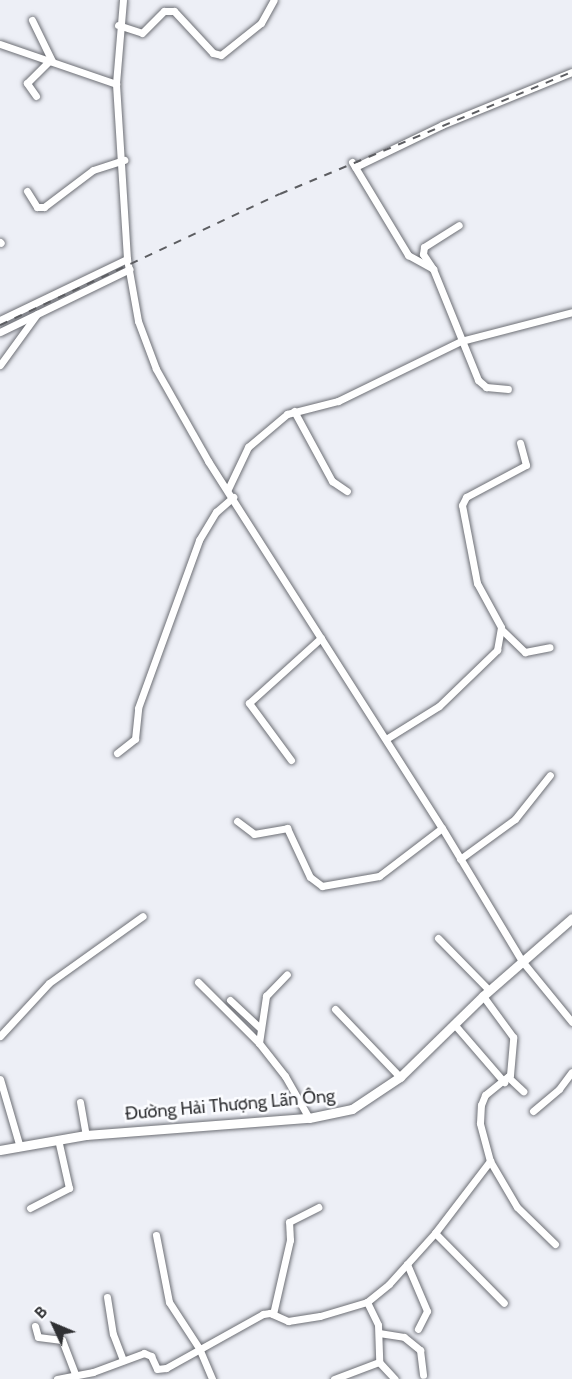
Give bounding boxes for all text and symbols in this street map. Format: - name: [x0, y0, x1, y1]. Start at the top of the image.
- street label: Đường Hải Thượng Lãn Ông: [124, 1085, 336, 1125]
- north arrow: [24, 1295, 84, 1355]
- text: B: [30, 1302, 51, 1322]

